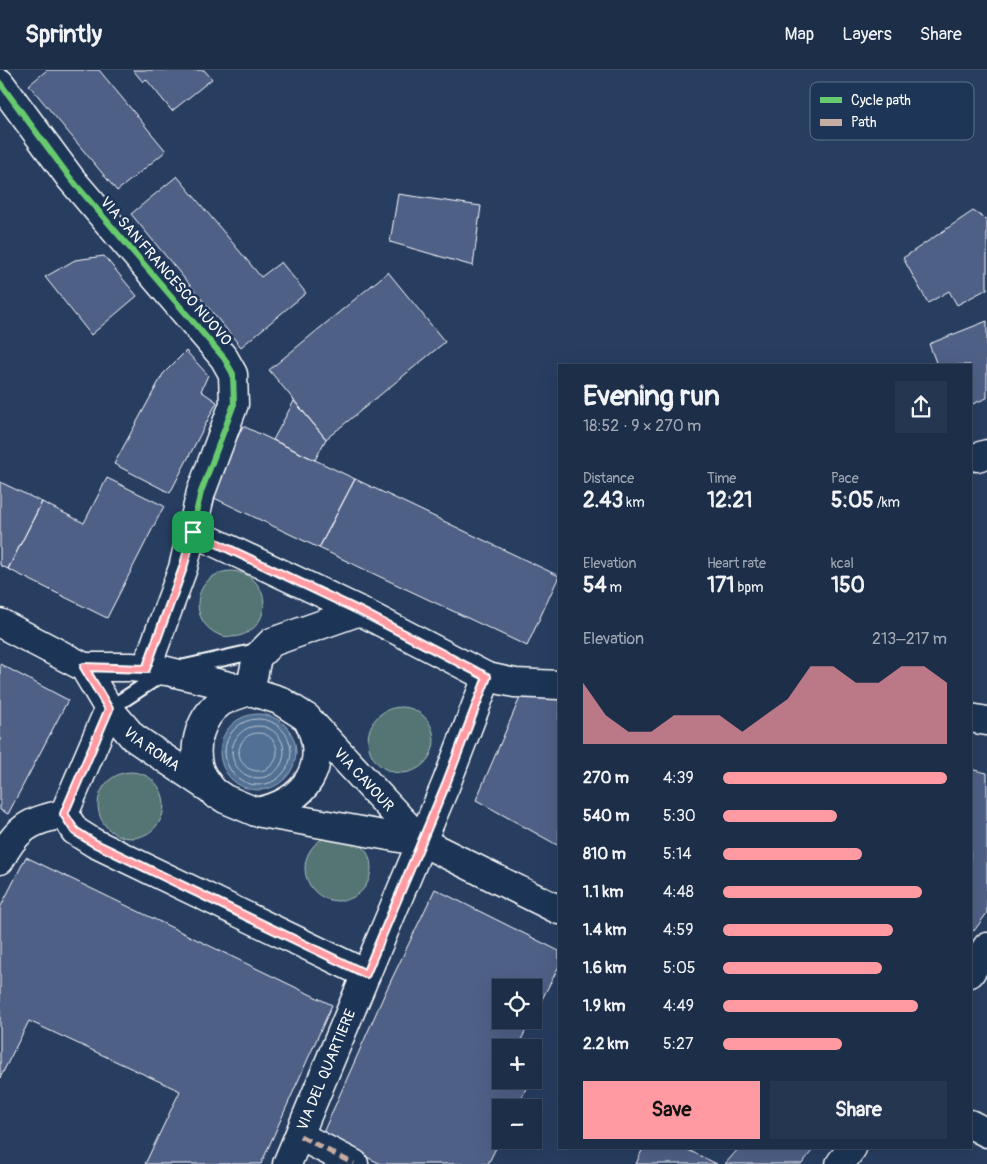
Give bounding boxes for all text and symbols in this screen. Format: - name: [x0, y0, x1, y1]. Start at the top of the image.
- text: Sprintly: [25, 20, 102, 49]
- text: Map: [785, 23, 814, 46]
- text: Layers: [842, 23, 892, 46]
- text: Share: [920, 23, 962, 46]
- legend: [810, 82, 974, 140]
- text: Cycle path: [851, 92, 911, 109]
- text: Path: [851, 114, 876, 131]
- street label: VIA SAN FRANCESCO NUOVO: [96, 193, 235, 350]
- text: Evening run: [583, 379, 720, 414]
- button: share: [895, 381, 947, 433]
- text: 18:52 · 9 × 270 m: [583, 416, 701, 436]
- text: Distance: [583, 470, 634, 487]
- text: Time: [707, 470, 736, 487]
- text: Pace: [831, 470, 859, 487]
- text: 2.43: [583, 487, 623, 514]
- text: 12:21: [707, 487, 753, 514]
- text: 5:05: [831, 487, 874, 514]
- text: km: [623, 494, 645, 511]
- text: /km: [874, 494, 900, 511]
- pin: [172, 511, 214, 553]
- icon: arrive: [179, 518, 207, 546]
- text: Elevation: [583, 555, 636, 572]
- text: Heart rate: [707, 555, 766, 572]
- text: kcal: [831, 555, 854, 572]
- text: 54: [583, 572, 607, 599]
- text: 171: [707, 572, 735, 599]
- text: 150: [831, 572, 865, 599]
- text: m: [607, 579, 622, 596]
- text: bpm: [735, 579, 763, 596]
- text: Elevation: [583, 629, 644, 649]
- text: 213–217 m: [872, 629, 947, 649]
- street label: VIA ROMA: [119, 723, 184, 776]
- street label: VIA CAVOUR: [329, 744, 398, 816]
- text: 270 m: [583, 768, 629, 788]
- text: 4:39: [663, 768, 694, 788]
- text: 540 m: [583, 806, 630, 826]
- text: 5:30: [663, 806, 696, 826]
- text: 810 m: [583, 844, 626, 864]
- text: 5:14: [663, 844, 691, 864]
- text: 1.1 km: [583, 882, 623, 902]
- text: 4:48: [663, 882, 694, 902]
- text: 1.4 km: [583, 920, 626, 940]
- text: 4:59: [663, 920, 693, 940]
- text: 1.6 km: [583, 958, 626, 978]
- text: 5:05: [663, 958, 696, 978]
- map controls: [492, 979, 542, 1149]
- button: locate: [492, 979, 542, 1029]
- text: 1.9 km: [583, 996, 625, 1016]
- text: 4:49: [663, 996, 694, 1016]
- street label: VIA DEL QUARTIERE: [293, 1006, 360, 1134]
- text: 2.2 km: [583, 1034, 629, 1054]
- text: 5:27: [663, 1034, 693, 1054]
- button: +: [492, 1039, 542, 1089]
- button: Save: [583, 1081, 760, 1139]
- button: Share: [770, 1081, 947, 1139]
- button: −: [492, 1099, 542, 1149]

